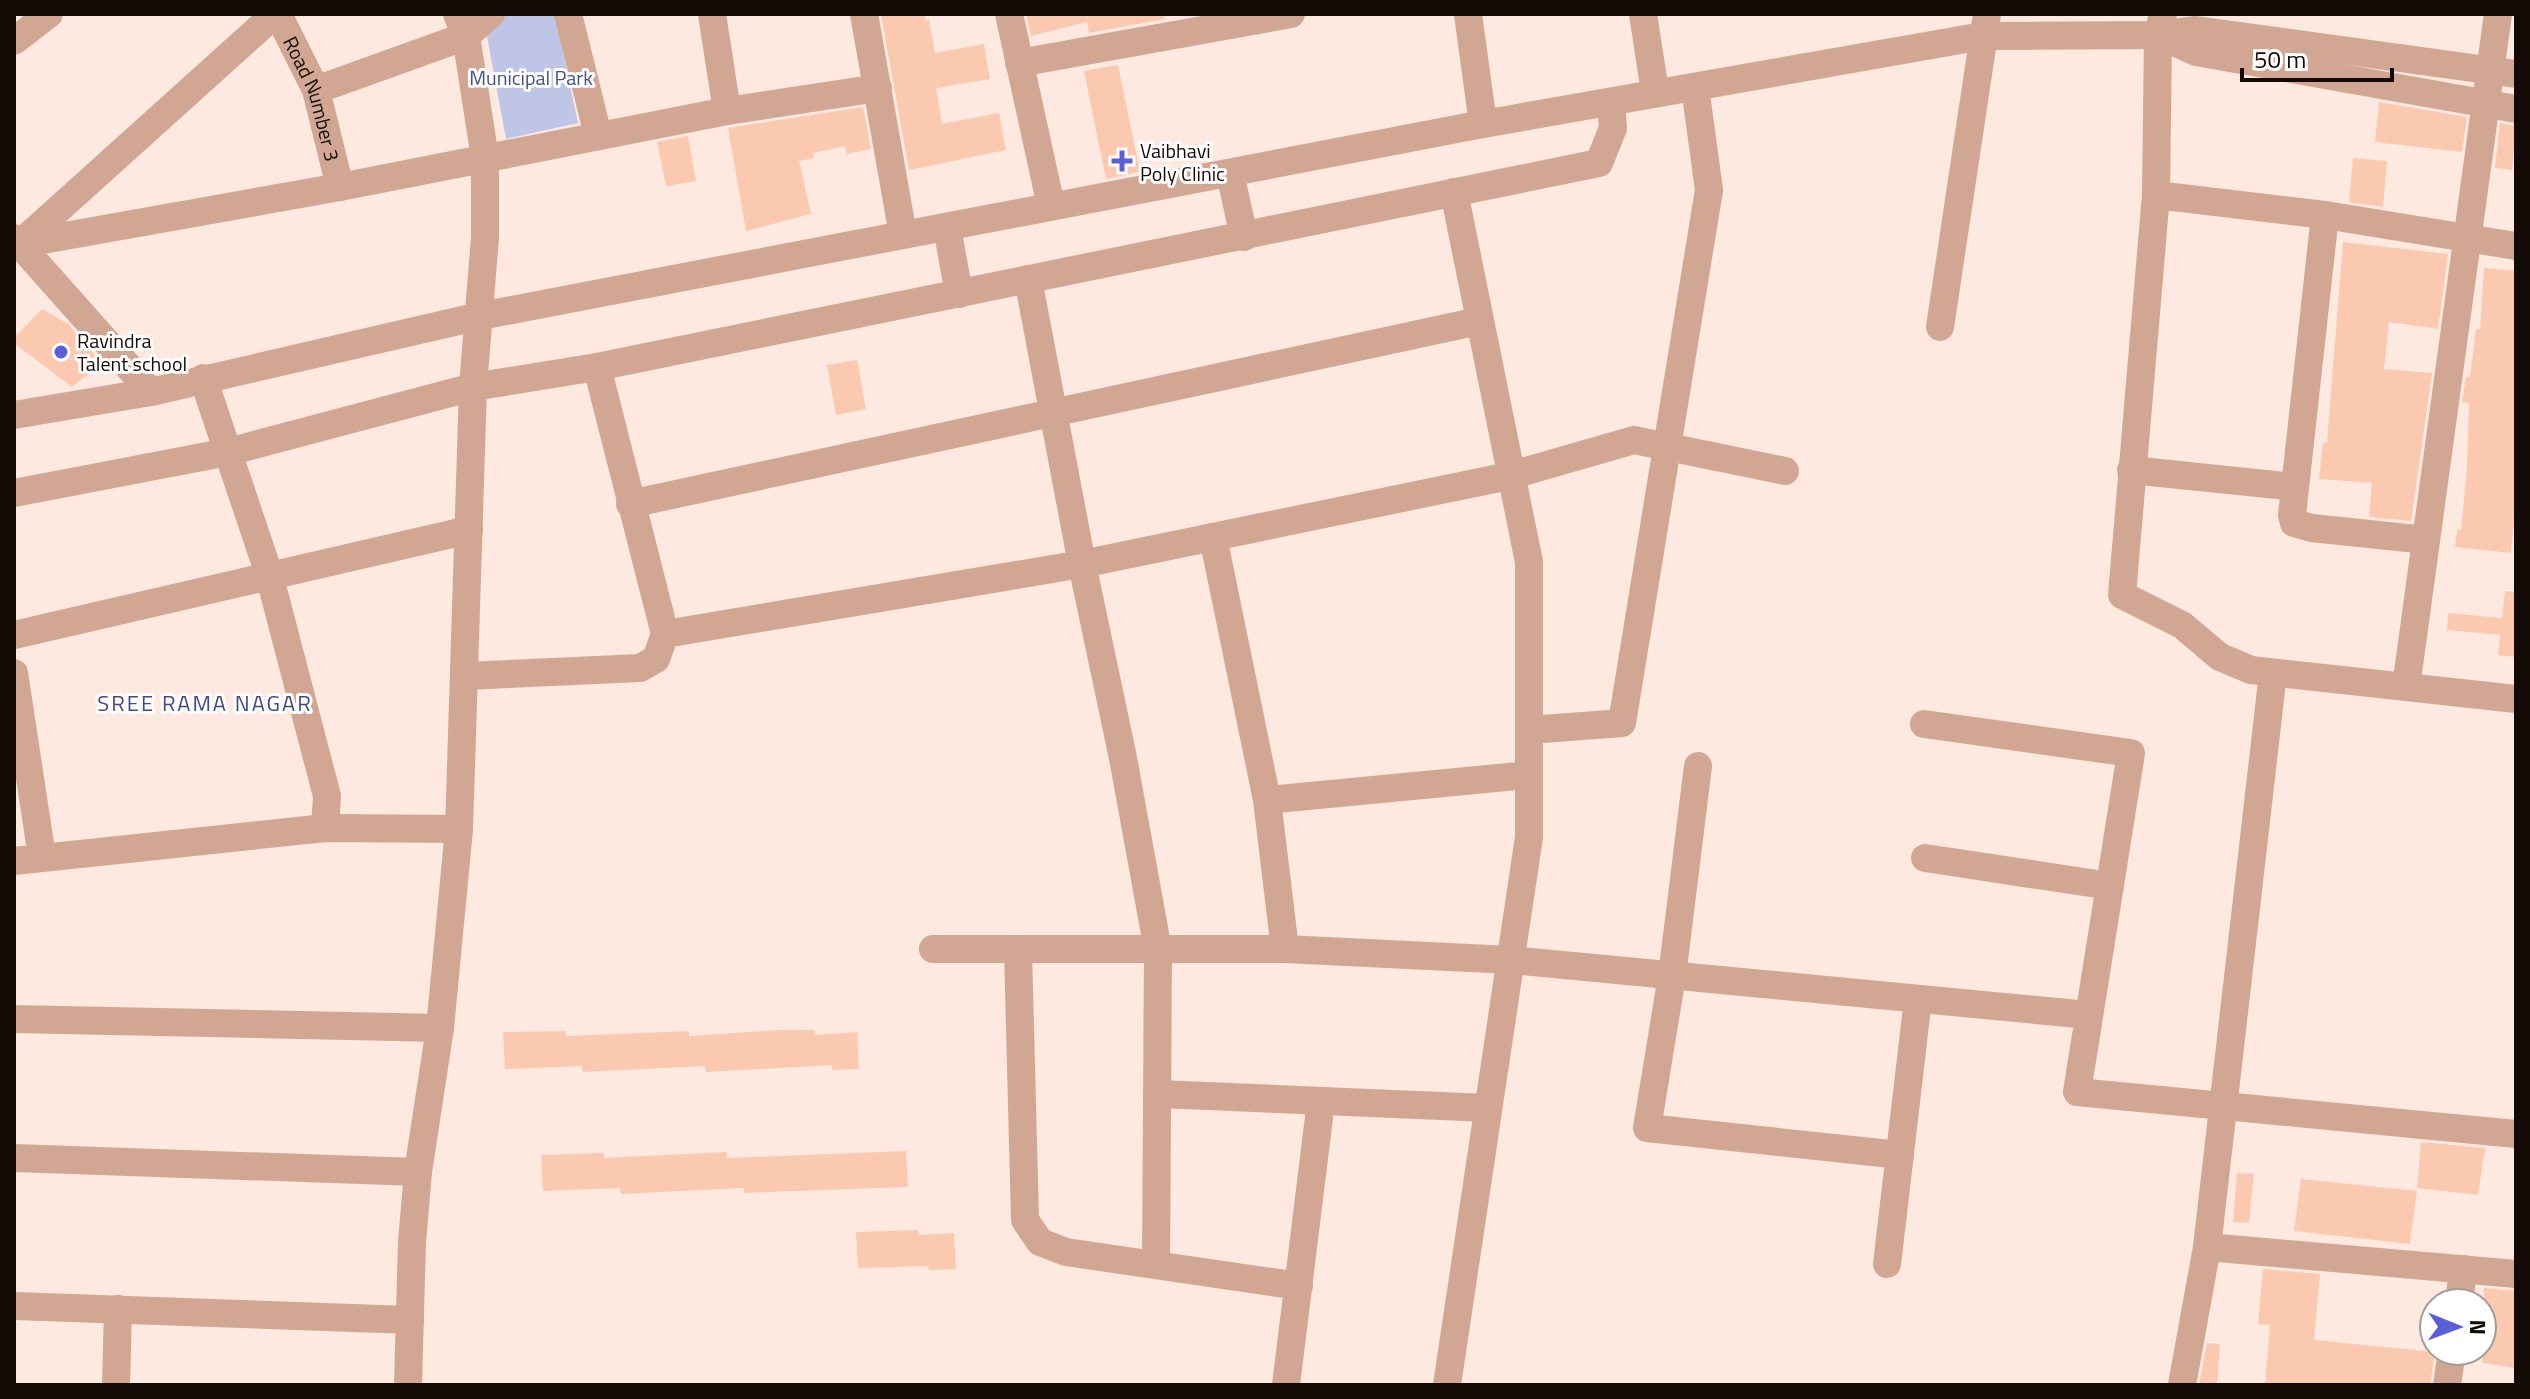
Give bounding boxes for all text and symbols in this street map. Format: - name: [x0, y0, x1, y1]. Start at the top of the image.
- street label: Road Number 3: [276, 30, 349, 165]
- scale bar: [2242, 32, 2392, 82]
- text: 50 m: [2254, 41, 2306, 77]
- park label: Municipal Park: [469, 62, 593, 93]
- place label: Vaibhavi Poly Clinic: [1140, 135, 1225, 189]
- marker: Vaibhavi Poly Clinic: [1111, 150, 1133, 172]
- place label: Ravindra Talent school: [77, 325, 187, 379]
- marker: Ravindra Talent school: [52, 343, 70, 361]
- district label: SREE RAMA NAGAR: [97, 686, 313, 720]
- north arrow: [2418, 1287, 2498, 1367]
- text: N: [2461, 1319, 2495, 1335]

